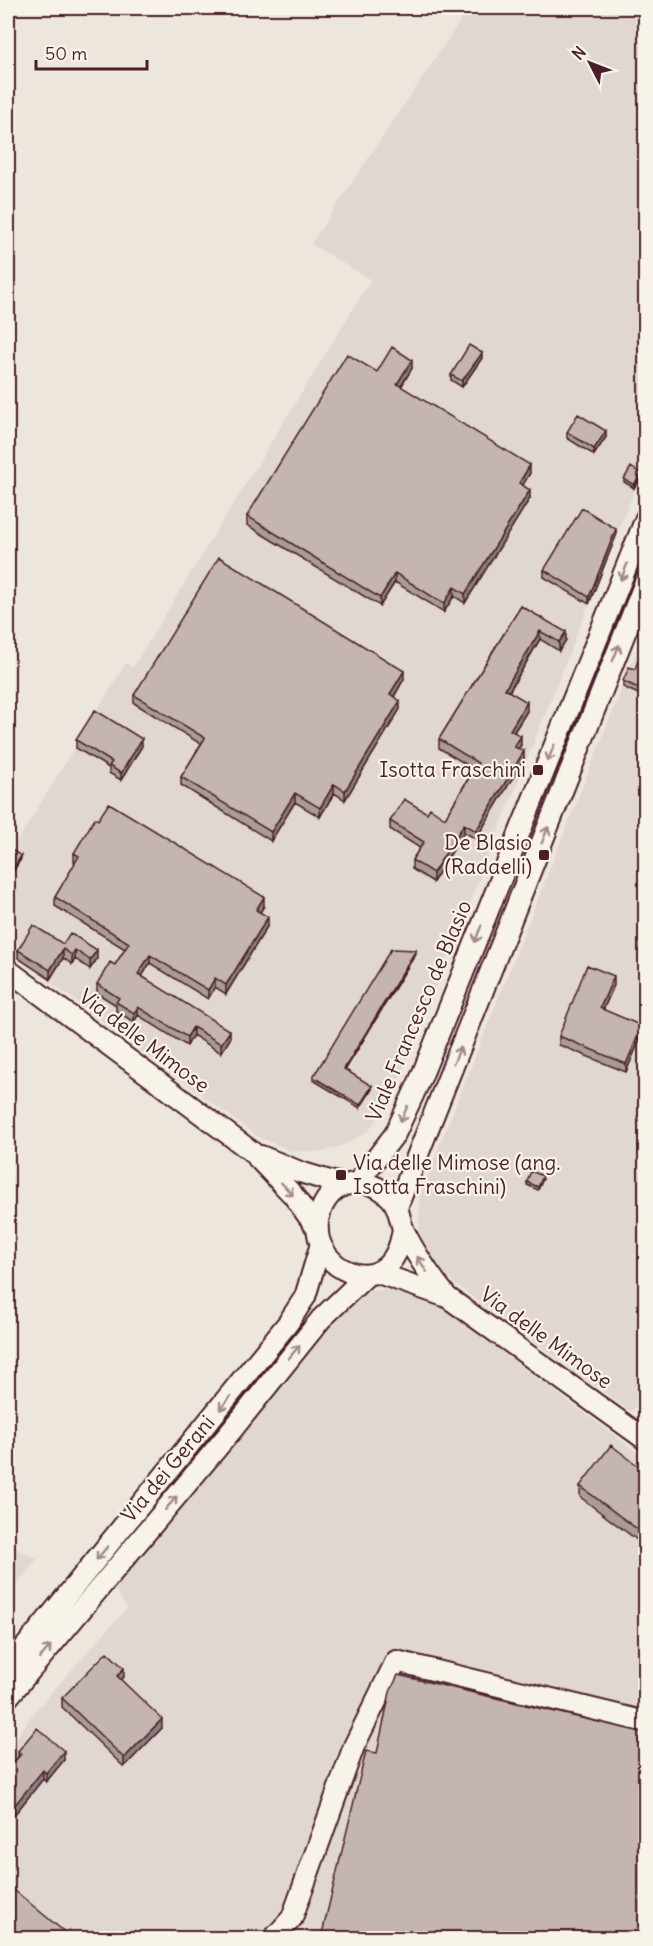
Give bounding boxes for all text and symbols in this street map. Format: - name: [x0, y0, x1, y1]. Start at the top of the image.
- scale bar: [36, 33, 147, 71]
- north arrow: [560, 33, 620, 93]
- text: 50 m: [45, 42, 87, 65]
- text: N: [568, 42, 590, 64]
- one-way arrow: [618, 562, 629, 581]
- one-way arrow: [611, 645, 622, 663]
- one-way arrow: [545, 743, 556, 762]
- place label: Isotta Fraschini: [379, 756, 526, 783]
- marker: Isotta Fraschini: [531, 763, 545, 777]
- one-way arrow: [540, 826, 551, 844]
- place label: De Blasio (Radaelli): [444, 829, 532, 880]
- marker: De Blasio (Radaelli): [537, 848, 551, 862]
- street label: Viale Francesco de Blasio: [360, 896, 477, 1126]
- one-way arrow: [472, 924, 483, 943]
- street label: Via delle Mimose: [74, 983, 215, 1099]
- one-way arrow: [453, 1046, 464, 1065]
- one-way arrow: [398, 1105, 409, 1123]
- place label: Via delle Mimose (ang. Isotta Fraschini): [353, 1149, 561, 1200]
- marker: Via delle Mimose (ang. Isotta Fraschini): [334, 1168, 348, 1182]
- one-way arrow: [280, 1181, 294, 1196]
- one-way arrow: [416, 1256, 428, 1273]
- street label: Via delle Mimose: [475, 1281, 618, 1395]
- one-way arrow: [288, 1345, 301, 1361]
- one-way arrow: [219, 1394, 232, 1410]
- street label: Via dei Gerani: [115, 1410, 220, 1528]
- one-way arrow: [164, 1495, 177, 1511]
- one-way arrow: [95, 1545, 108, 1561]
- one-way arrow: [38, 1645, 52, 1660]

